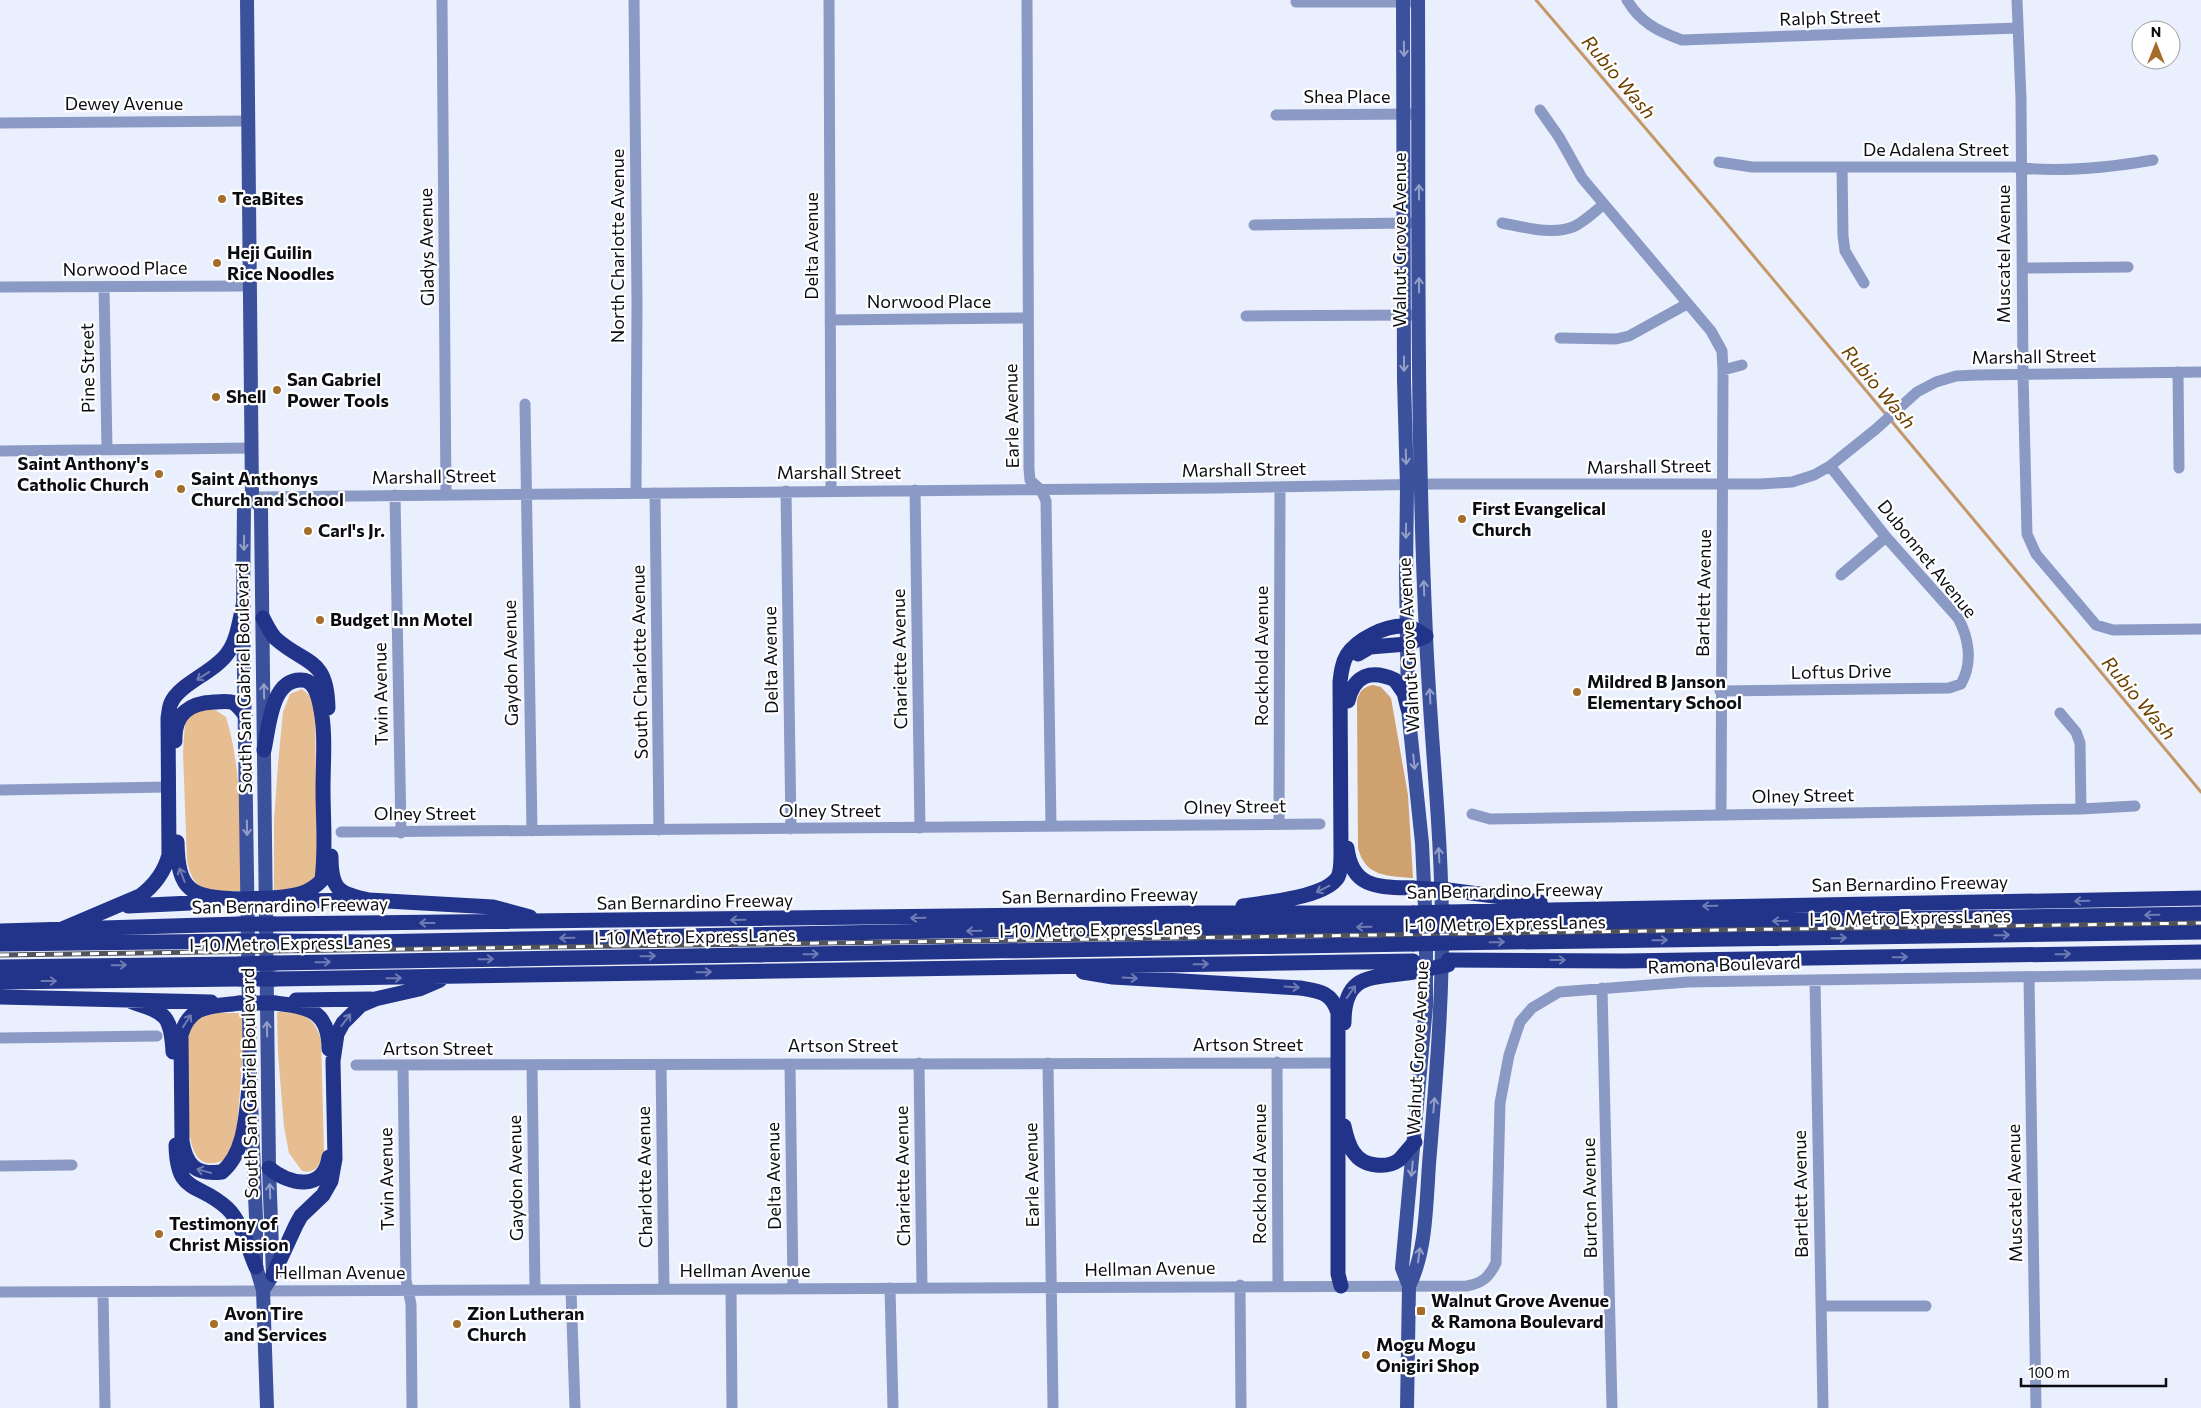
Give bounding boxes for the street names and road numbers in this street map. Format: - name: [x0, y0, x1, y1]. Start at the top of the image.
- street label: Ralph Street: [1779, 4, 1881, 30]
- street label: Shea Place: [1304, 85, 1390, 107]
- street label: Dewey Avenue: [65, 92, 183, 114]
- street label: De Adalena Street: [1863, 138, 2009, 160]
- street label: North Charlotte Avenue: [606, 149, 628, 343]
- street label: Walnut Grove Avenue: [1388, 153, 1410, 327]
- street label: Muscatel Avenue: [1992, 185, 2014, 323]
- street label: Gladys Avenue: [414, 188, 438, 306]
- street label: Delta Avenue: [800, 192, 822, 300]
- street label: Norwood Place: [62, 256, 187, 280]
- street label: Norwood Place: [867, 290, 991, 312]
- street label: Pine Street: [75, 323, 99, 413]
- street label: Marshall Street: [1971, 344, 2097, 368]
- street label: Earle Avenue: [999, 363, 1023, 469]
- street label: Marshall Street: [1586, 454, 1712, 478]
- street label: Marshall Street: [1181, 457, 1307, 481]
- street label: Marshall Street: [777, 461, 901, 483]
- street label: Marshall Street: [371, 464, 497, 488]
- street label: Dubonnet Avenue: [1873, 495, 1982, 622]
- street label: Bartlett Avenue: [1691, 529, 1715, 657]
- street label: Walnut Grove Avenue: [1392, 557, 1424, 733]
- street label: South San Gabriel Boulevard: [230, 562, 256, 794]
- street label: South Charlotte Avenue: [626, 565, 652, 759]
- street label: Rockhold Avenue: [1250, 586, 1272, 726]
- street label: Chariette Avenue: [887, 588, 911, 730]
- street label: Gaydon Avenue: [498, 600, 522, 726]
- street label: Delta Avenue: [758, 606, 782, 714]
- street label: Twin Avenue: [368, 642, 392, 746]
- street label: Loftus Drive: [1791, 659, 1891, 683]
- street label: Olney Street: [1752, 783, 1854, 807]
- street label: Olney Street: [1184, 794, 1286, 818]
- street label: Olney Street: [779, 799, 881, 821]
- street label: Olney Street: [374, 802, 476, 824]
- street label: San Bernardino Freeway: [1811, 870, 2008, 896]
- street label: San Bernardino Freeway: [1406, 877, 1603, 903]
- street label: San Bernardino Freeway: [1001, 882, 1198, 908]
- street label: San Bernardino Freeway: [596, 888, 793, 914]
- street label: San Bernardino Freeway: [191, 892, 388, 918]
- street label: I-10 Metro ExpressLanes: [1809, 904, 2011, 930]
- street label: I-10 Metro ExpressLanes: [1404, 910, 1606, 936]
- street label: I-10 Metro ExpressLanes: [999, 916, 1201, 942]
- street label: I-10 Metro ExpressLanes: [594, 923, 796, 949]
- street label: I-10 Metro ExpressLanes: [189, 930, 391, 956]
- street label: Ramona Boulevard: [1647, 950, 1801, 978]
- street label: Walnut Grove Avenue: [1401, 960, 1433, 1136]
- street label: South San Gabriel Boulevard: [236, 967, 262, 1199]
- street label: Artson Street: [1193, 1033, 1303, 1055]
- street label: Artson Street: [788, 1034, 898, 1056]
- street label: Artson Street: [383, 1037, 493, 1059]
- street label: Rockhold Avenue: [1248, 1104, 1270, 1244]
- street label: Chariette Avenue: [890, 1105, 914, 1247]
- street label: Charlotte Avenue: [632, 1106, 656, 1248]
- street label: Gaydon Avenue: [503, 1115, 527, 1241]
- street label: Delta Avenue: [761, 1122, 785, 1230]
- street label: Earle Avenue: [1019, 1122, 1043, 1228]
- street label: Muscatel Avenue: [2002, 1124, 2026, 1262]
- street label: Twin Avenue: [374, 1127, 398, 1231]
- street label: Bartlett Avenue: [1788, 1130, 1812, 1258]
- street label: Burton Avenue: [1577, 1138, 1601, 1259]
- street label: Hellman Avenue: [1084, 1256, 1216, 1280]
- street label: Hellman Avenue: [679, 1259, 811, 1281]
- street label: Hellman Avenue: [274, 1261, 406, 1283]

